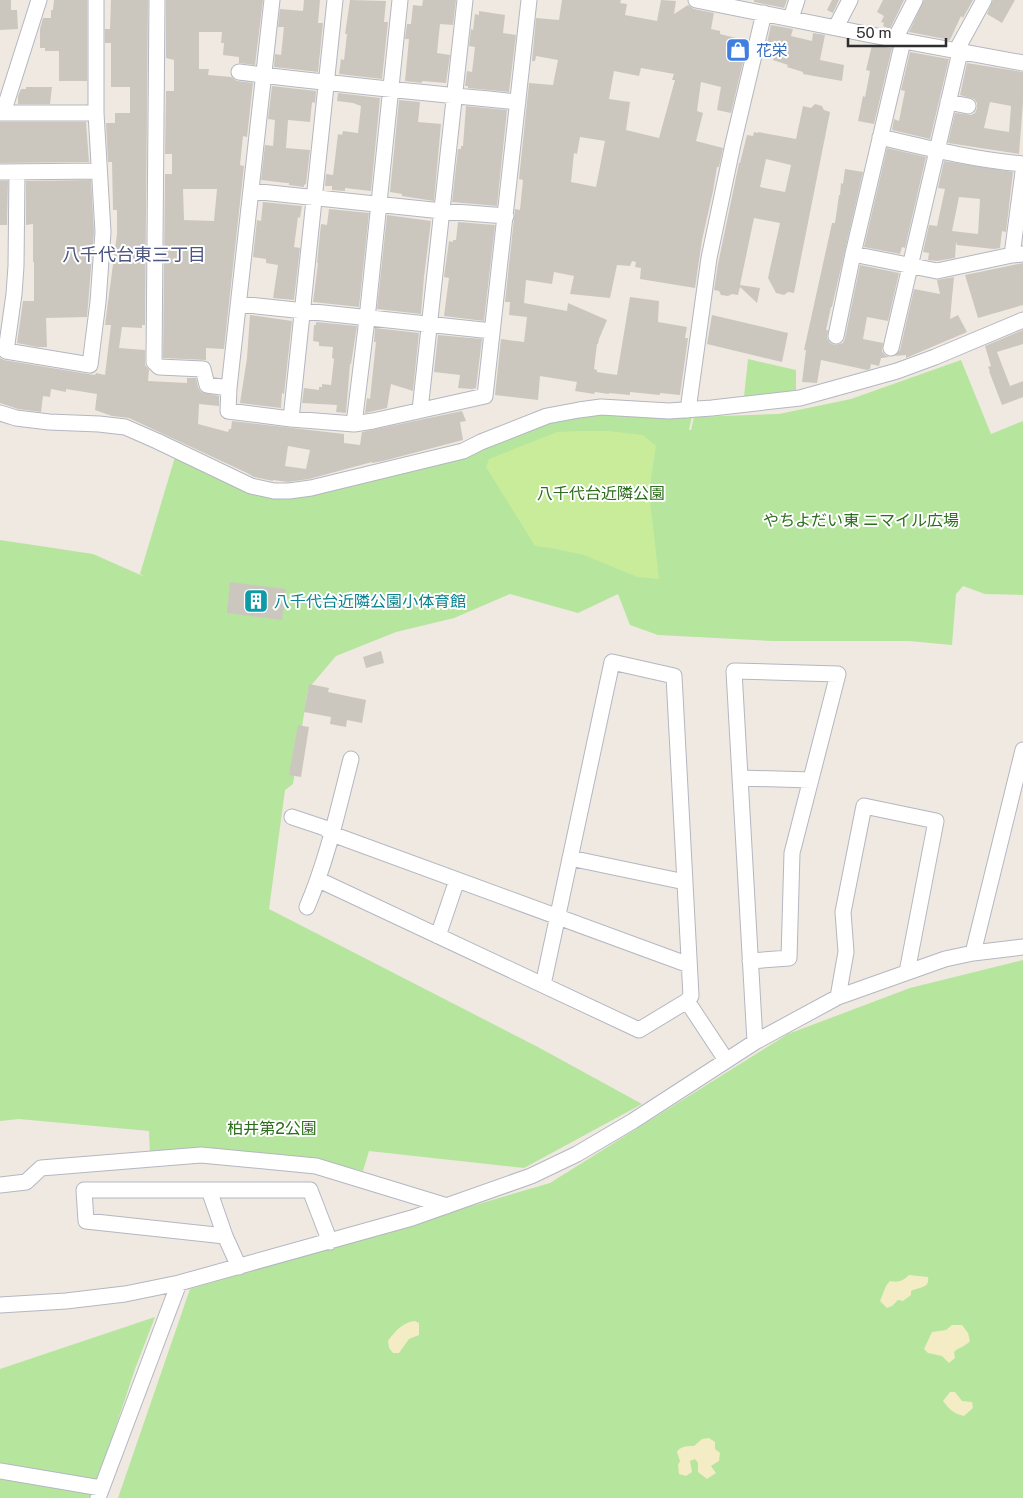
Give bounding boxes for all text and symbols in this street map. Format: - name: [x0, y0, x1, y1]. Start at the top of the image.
- scale bar: [848, 15, 946, 47]
- text: 50 m: [856, 24, 891, 41]
- shop icon: 花栄: [725, 37, 751, 63]
- place label: 花栄: [756, 41, 788, 60]
- district label: 八千代台東三丁目: [62, 244, 206, 265]
- park label: 八千代台近隣公園: [537, 484, 665, 503]
- park label: やちよだい東 ニマイル広場: [763, 511, 959, 530]
- building icon: 八千代台近隣公園小体育館: [243, 588, 269, 614]
- place label: 八千代台近隣公園小体育館: [274, 592, 466, 611]
- park label: 柏井第2公園: [227, 1119, 317, 1138]

